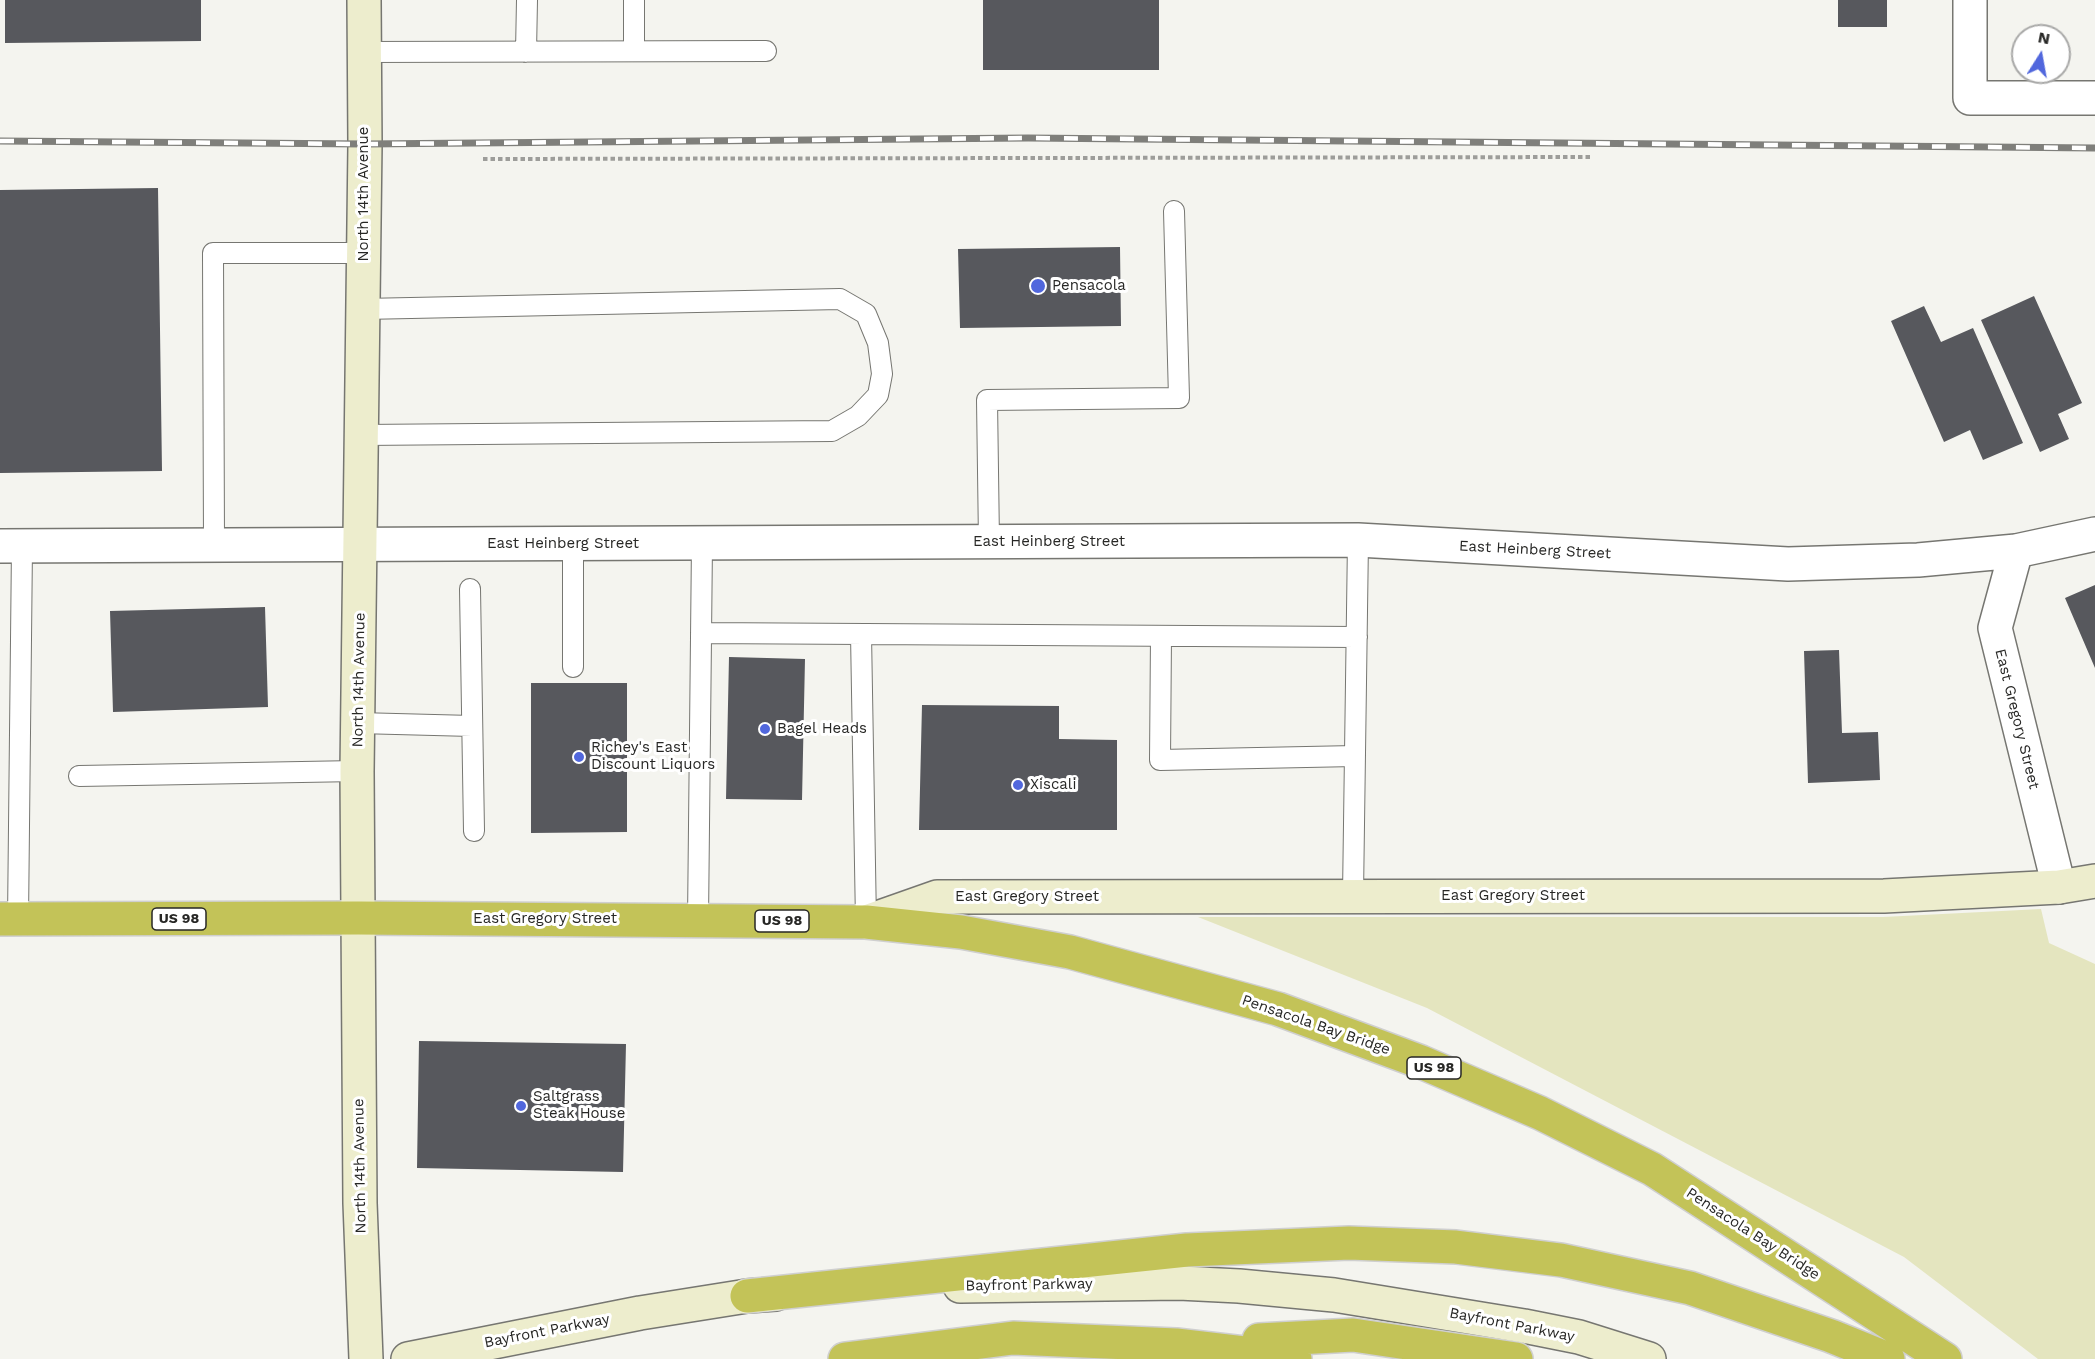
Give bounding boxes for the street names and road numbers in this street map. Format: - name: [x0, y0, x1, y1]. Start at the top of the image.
- street label: North 14th Avenue: [355, 127, 373, 261]
- street label: East Heinberg Street: [973, 533, 1125, 551]
- street label: East Heinberg Street: [487, 535, 639, 553]
- street label: East Heinberg Street: [1459, 537, 1611, 563]
- street label: North 14th Avenue: [349, 612, 369, 748]
- street label: East Gregory Street: [1991, 647, 2043, 791]
- street label: East Gregory Street: [1441, 887, 1585, 905]
- street label: East Gregory Street: [955, 888, 1099, 906]
- road number: US 98: [152, 908, 206, 930]
- street label: East Gregory Street: [473, 910, 617, 928]
- road number: US 98: [755, 910, 809, 932]
- street label: Pensacola Bay Bridge: [1240, 991, 1392, 1059]
- road number: US 98: [1407, 1057, 1461, 1079]
- street label: North 14th Avenue: [350, 1098, 370, 1234]
- street label: Pensacola Bay Bridge: [1683, 1184, 1823, 1284]
- street label: Bayfront Parkway: [965, 1275, 1093, 1295]
- street label: Bayfront Parkway: [1448, 1304, 1576, 1346]
- street label: Bayfront Parkway: [483, 1310, 611, 1352]

